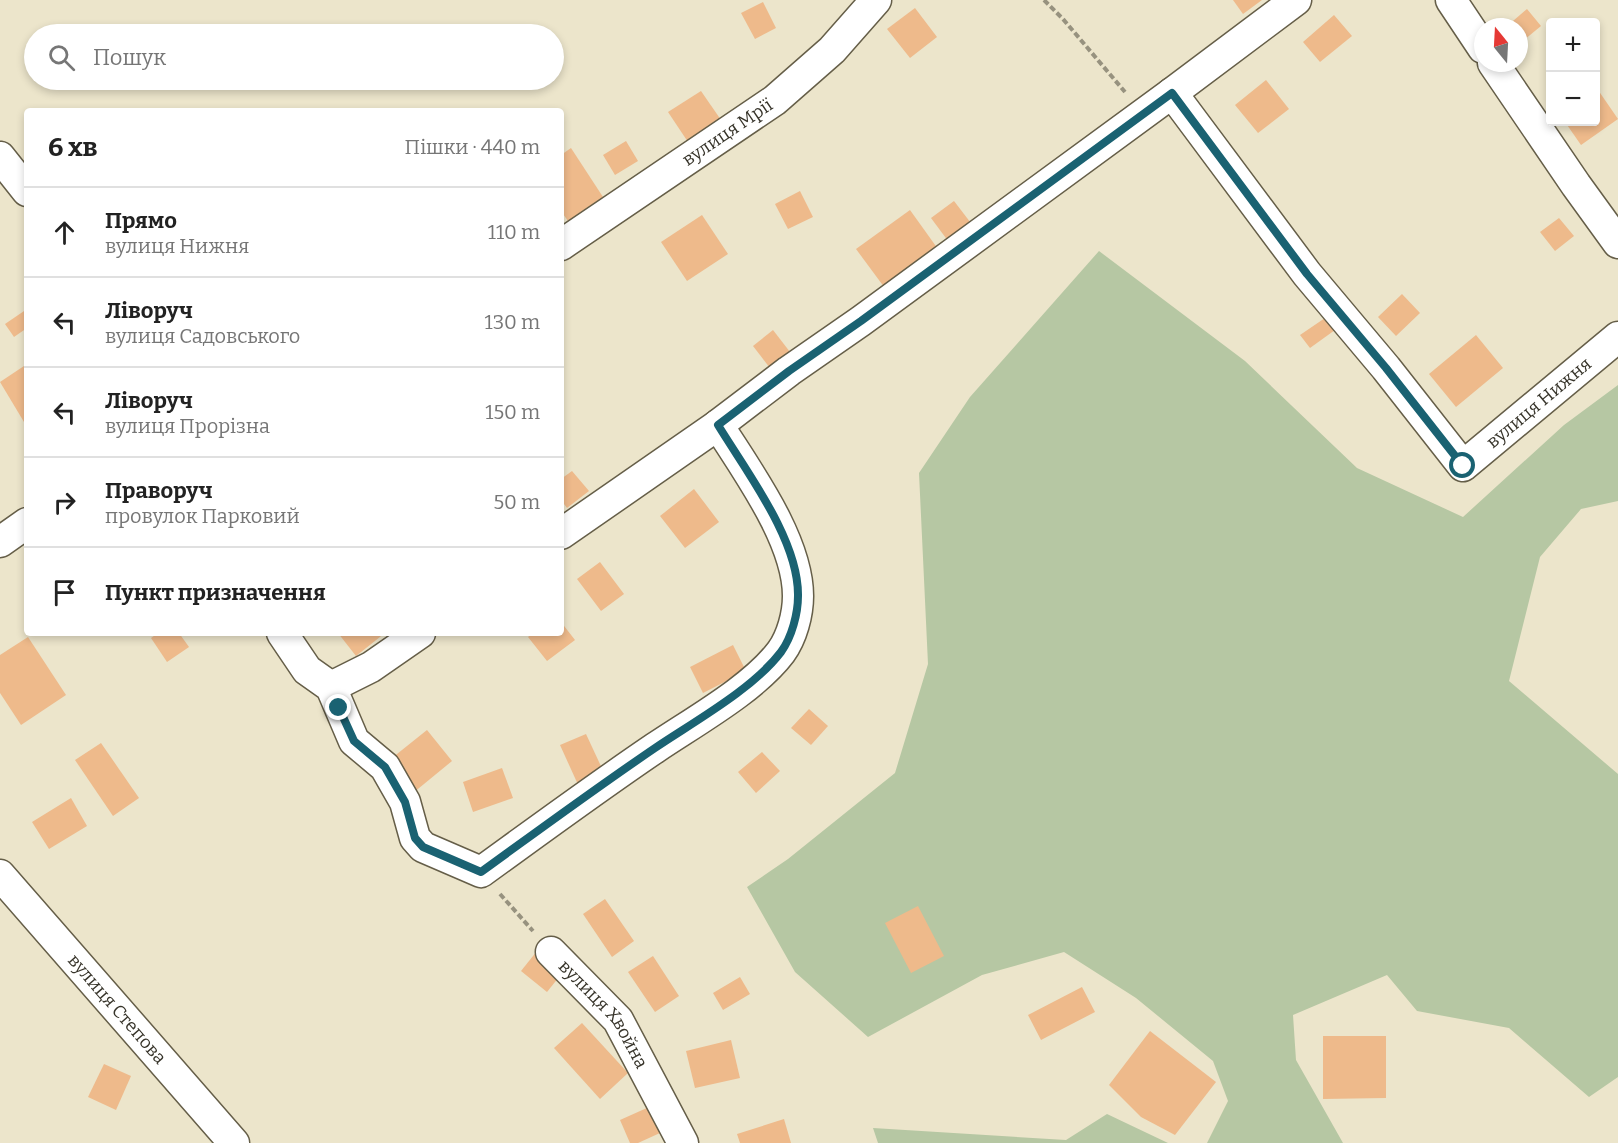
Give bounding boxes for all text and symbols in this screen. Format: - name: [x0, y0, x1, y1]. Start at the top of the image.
- north arrow: [1474, 18, 1528, 72]
- map controls: [1546, 18, 1600, 126]
- button: +: [1546, 18, 1600, 72]
- search box: [24, 24, 564, 90]
- icon: search: [45, 41, 78, 74]
- text: Пошук: [93, 44, 166, 71]
- button: −: [1546, 72, 1600, 126]
- street label: вулиця Мрії: [678, 94, 777, 171]
- text: 6 хв: [48, 132, 98, 163]
- text: Пішки · 440 m: [405, 135, 540, 159]
- text: Прямо: [105, 207, 177, 234]
- icon: ahead: [48, 216, 81, 249]
- text: 110 m: [488, 220, 540, 244]
- text: вулиця Нижня: [105, 234, 249, 258]
- text: Ліворуч: [105, 297, 193, 324]
- icon: left: [48, 306, 81, 339]
- text: 130 m: [485, 310, 540, 334]
- text: вулиця Садовського: [105, 324, 300, 348]
- street label: вулиця Нижня: [1482, 353, 1596, 453]
- text: Ліворуч: [105, 387, 193, 414]
- icon: left: [48, 396, 81, 429]
- text: 150 m: [485, 400, 540, 424]
- text: вулиця Прорізна: [105, 414, 270, 438]
- route start: [1449, 452, 1475, 478]
- text: Праворуч: [105, 477, 213, 504]
- icon: right: [48, 486, 81, 519]
- text: 50 m: [493, 490, 540, 514]
- text: провулок Парковий: [105, 504, 300, 528]
- icon: arrive: [48, 576, 81, 609]
- text: Пункт призначення: [105, 579, 326, 606]
- route end: [325, 694, 351, 720]
- street label: вулиця Степова: [63, 950, 171, 1069]
- street label: вулиця Хвойна: [554, 955, 653, 1072]

